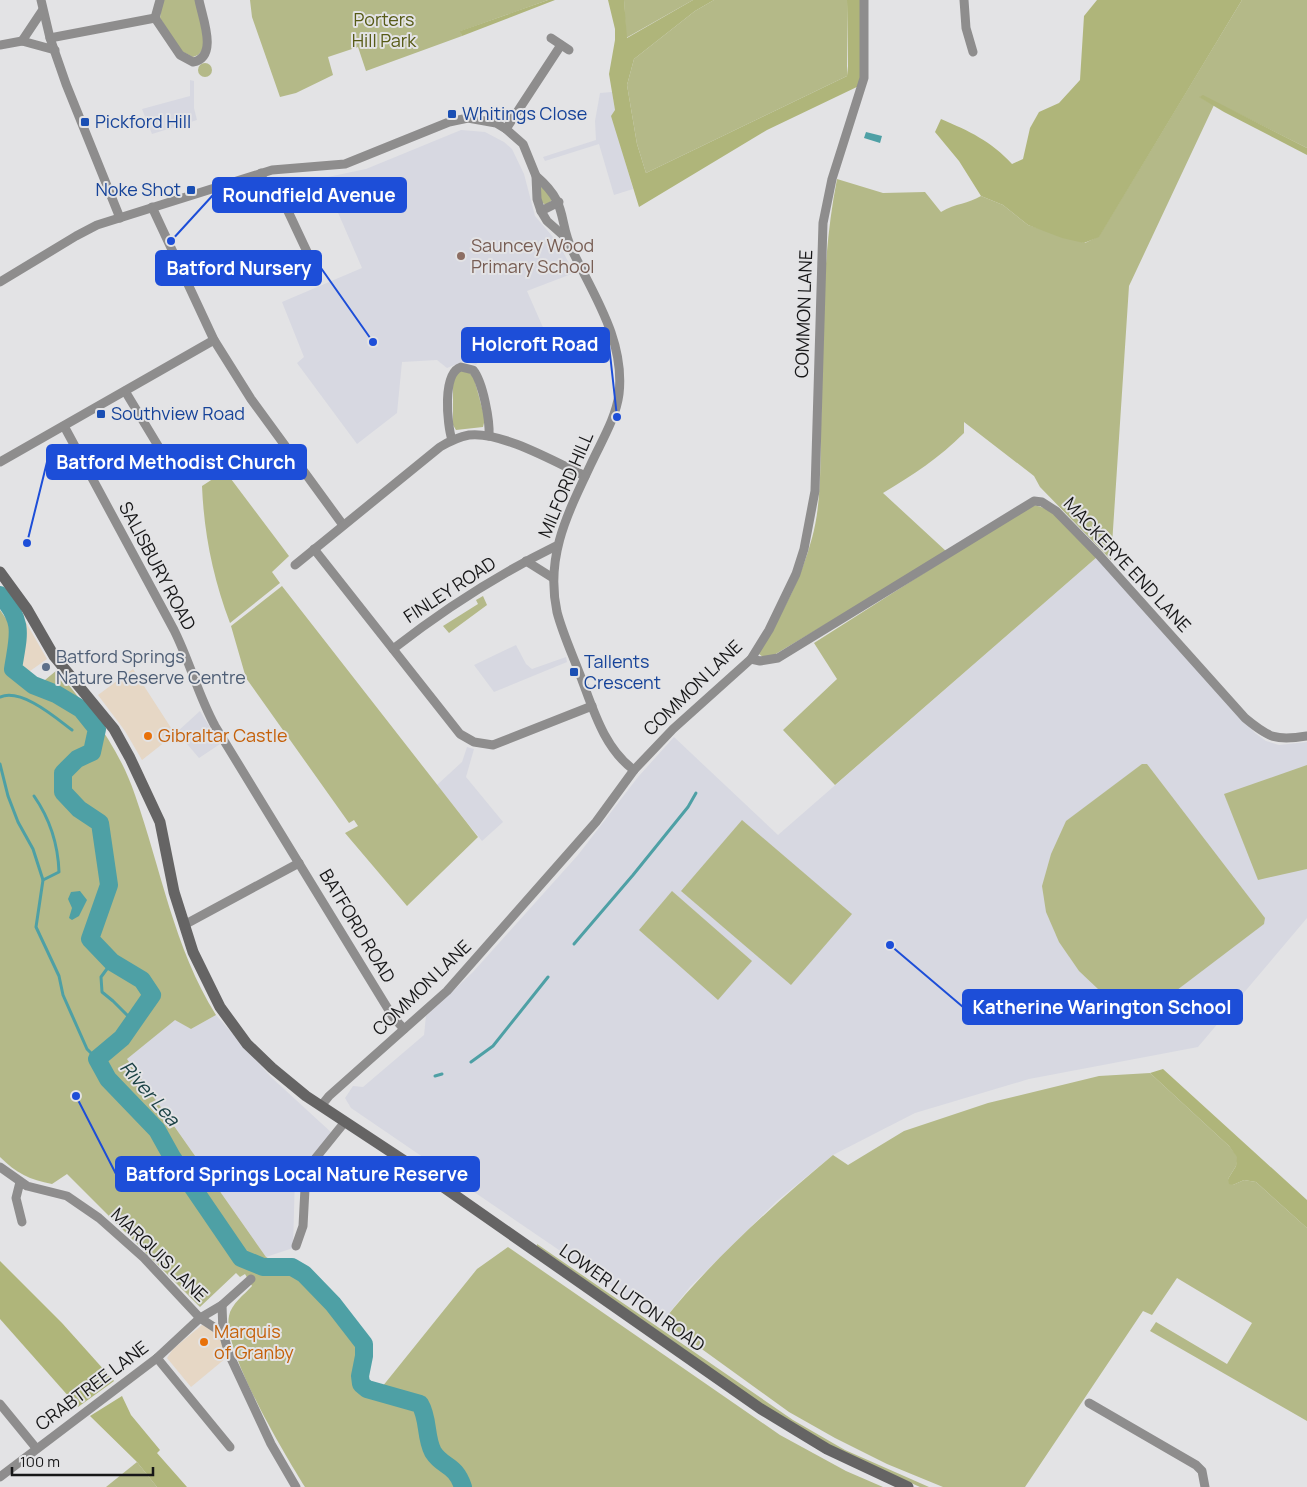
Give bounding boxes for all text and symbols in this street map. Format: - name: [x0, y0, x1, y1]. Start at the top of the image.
- park label: Porters Hill Park: [352, 7, 417, 52]
- place label: Whitings Close: [462, 101, 587, 125]
- marker: Whitings Close: [446, 108, 458, 120]
- place label: Pickford Hill: [95, 109, 191, 133]
- marker: Pickford Hill: [79, 116, 91, 128]
- place label: Noke Shot: [96, 177, 181, 201]
- callout: Roundfield Avenue: [213, 178, 406, 212]
- text: Roundfield Avenue: [222, 182, 396, 208]
- marker: Noke Shot: [185, 184, 197, 196]
- place label: Sauncey Wood Primary School: [471, 233, 595, 278]
- street label: COMMON LANE: [789, 249, 817, 378]
- marker: Sauncey Wood Primary School: [455, 250, 467, 262]
- callout: Batford Nursery: [156, 251, 321, 285]
- text: Batford Nursery: [167, 255, 312, 281]
- callout: Holcroft Road: [462, 328, 609, 362]
- text: Holcroft Road: [471, 331, 599, 357]
- place label: Southview Road: [111, 401, 245, 425]
- marker: Southview Road: [95, 408, 107, 420]
- street label: MILFORD HILL: [532, 428, 598, 541]
- callout: Batford Methodist Church: [47, 445, 306, 479]
- text: Batford Methodist Church: [56, 449, 296, 475]
- street label: MACKERYE END LANE: [1059, 492, 1197, 637]
- street label: SALISBURY ROAD: [114, 497, 202, 634]
- street label: FINLEY ROAD: [399, 550, 500, 628]
- street label: COMMON LANE: [638, 634, 747, 740]
- place label: Batford Springs Nature Reserve Centre: [56, 644, 246, 689]
- place label: Tallents Crescent: [584, 649, 661, 694]
- marker: Batford Springs Nature Reserve Centre: [40, 661, 52, 673]
- marker: Tallents Crescent: [568, 666, 580, 678]
- place label: Gibraltar Castle: [158, 723, 287, 747]
- marker: Gibraltar Castle: [142, 730, 154, 742]
- street label: BATFORD ROAD: [314, 864, 401, 987]
- street label: COMMON LANE: [367, 934, 476, 1040]
- callout: Katherine Warington School: [963, 990, 1242, 1024]
- text: Katherine Warington School: [972, 994, 1232, 1020]
- water label: River Lea: [114, 1055, 187, 1132]
- callout: Batford Springs Local Nature Reserve: [116, 1157, 479, 1191]
- text: Batford Springs Local Nature Reserve: [126, 1161, 468, 1187]
- street label: MARQUIS LANE: [106, 1202, 213, 1307]
- street label: LOWER LUTON ROAD: [555, 1238, 710, 1356]
- place label: Marquis of Granby: [214, 1319, 294, 1364]
- street label: CRABTREE LANE: [30, 1335, 153, 1436]
- marker: Marquis of Granby: [198, 1336, 210, 1348]
- scale bar: [12, 1444, 154, 1476]
- text: 100 m: [20, 1451, 60, 1472]

